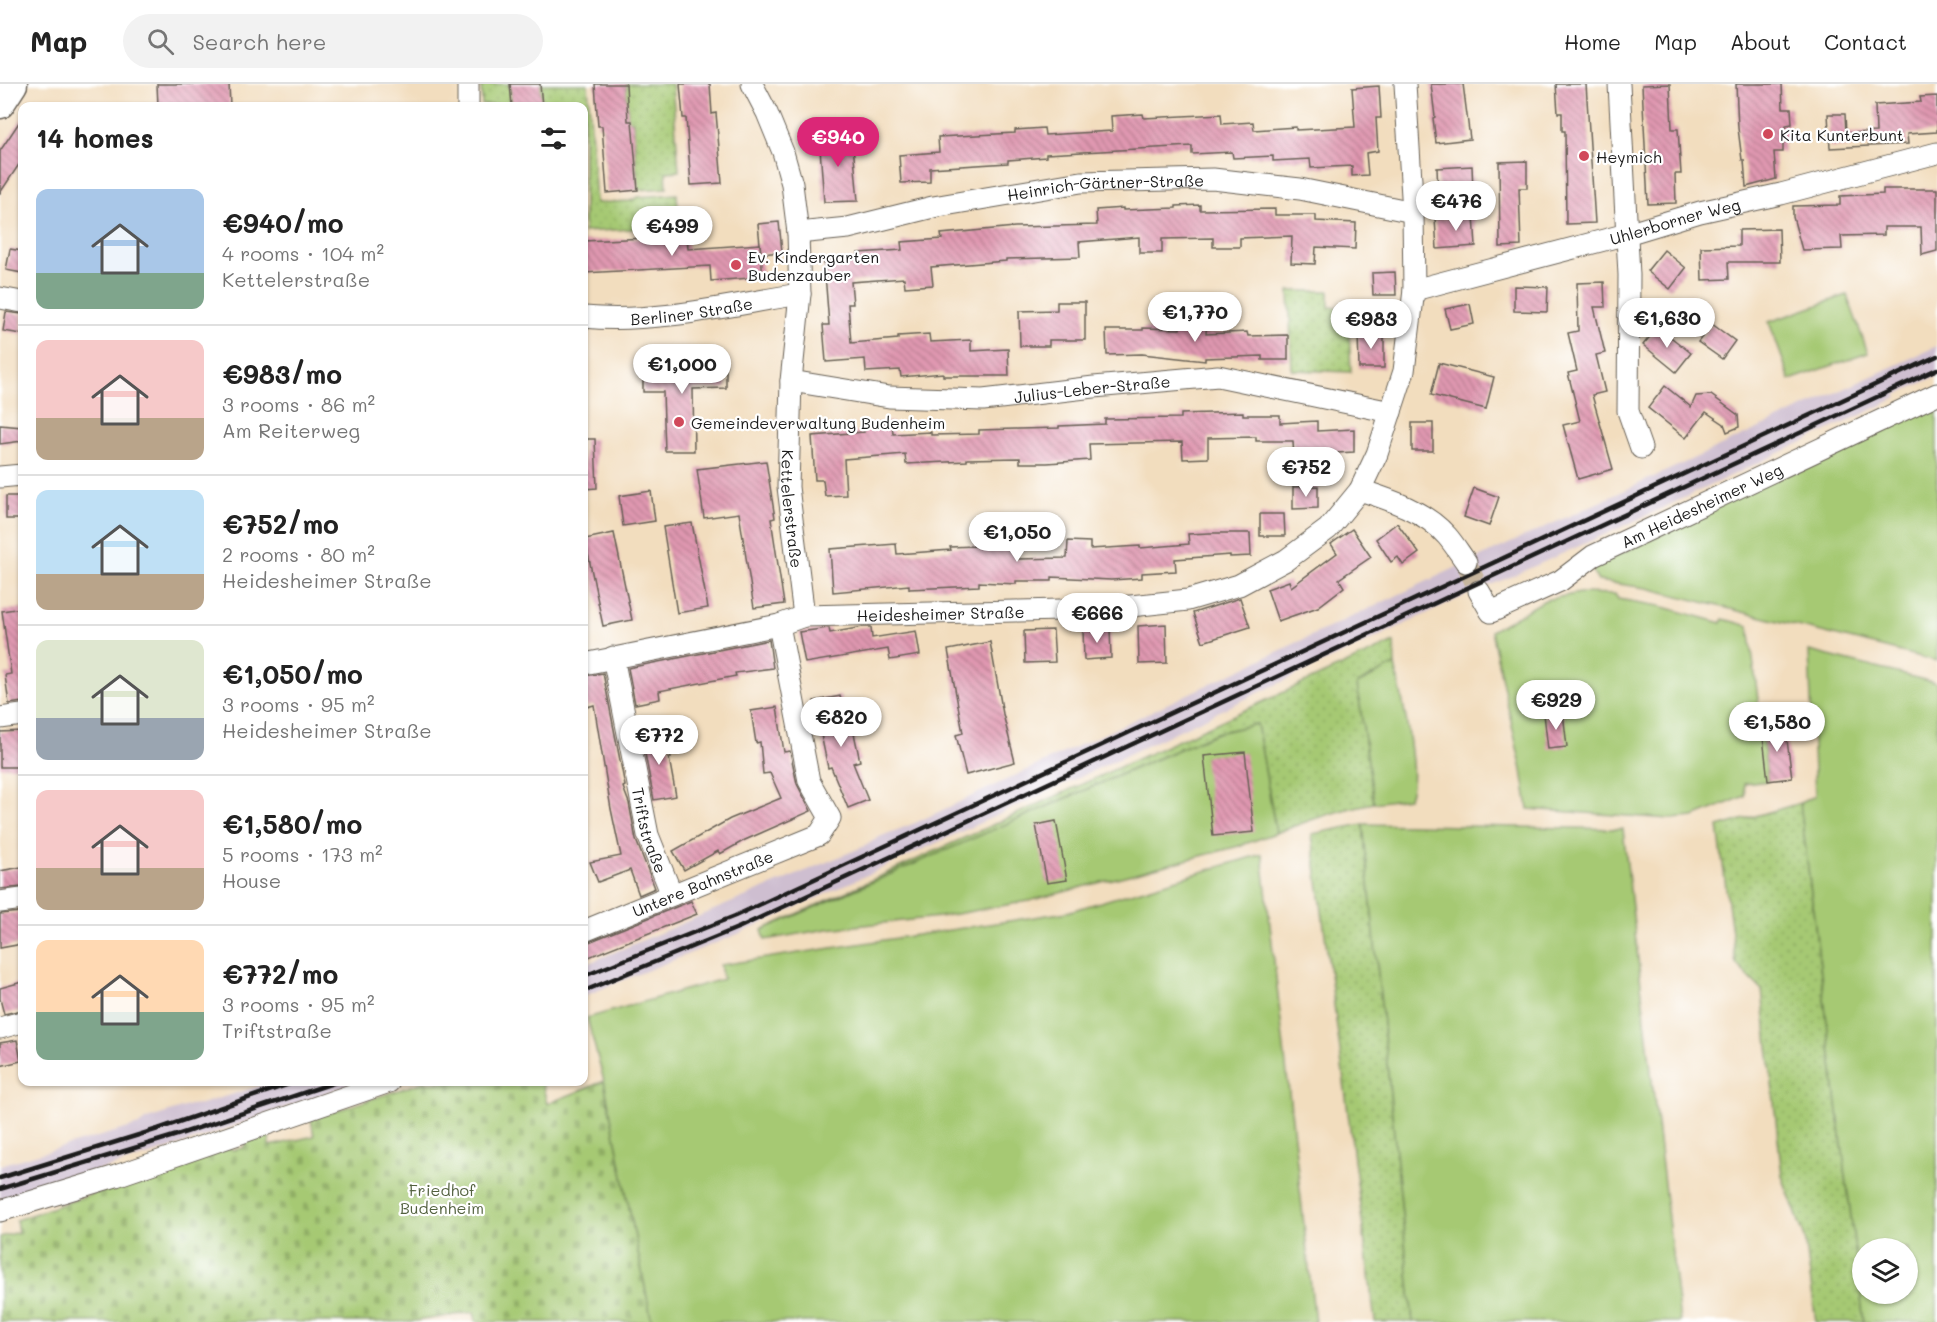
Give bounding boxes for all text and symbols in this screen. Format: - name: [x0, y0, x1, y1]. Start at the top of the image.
- search box: [123, 14, 543, 68]
- text: Map: [30, 23, 87, 59]
- icon: search: [144, 25, 177, 58]
- text: Search here: [192, 27, 326, 56]
- text: Home: [1564, 28, 1621, 55]
- text: Map: [1654, 28, 1697, 55]
- text: About: [1730, 28, 1791, 55]
- text: Contact: [1824, 28, 1907, 55]
- pin: €940: [802, 117, 874, 168]
- text: 14 homes: [36, 121, 154, 155]
- icon: filters: [537, 122, 570, 155]
- text: €940: [811, 123, 865, 149]
- place label: Kita Kunterbunt: [1780, 124, 1904, 145]
- marker: Kita Kunterbunt: [1761, 127, 1775, 141]
- place label: Heymich: [1596, 146, 1662, 167]
- marker: Heymich: [1577, 149, 1591, 163]
- street label: Heinrich-Gärtner-Straße: [1005, 169, 1204, 205]
- pin: €476: [1420, 181, 1492, 232]
- text: €476: [1430, 187, 1482, 213]
- street label: Uhlerborner Weg: [1607, 193, 1742, 249]
- text: €940/mo: [222, 206, 344, 240]
- pin: €499: [636, 206, 708, 257]
- text: €499: [646, 212, 698, 238]
- icon: home: [84, 213, 156, 285]
- text: 4 rooms · 104 m²: [222, 240, 384, 266]
- place label: Ev. Kindergarten Budenzauber: [748, 246, 879, 285]
- marker: Ev. Kindergarten Budenzauber: [729, 258, 743, 272]
- text: Kettelerstraße: [222, 266, 370, 292]
- street label: Berliner Straße: [630, 292, 754, 329]
- pin: €1,770: [1146, 292, 1244, 343]
- text: €1,770: [1162, 298, 1228, 324]
- pin: €1,630: [1618, 298, 1716, 349]
- pin: €983: [1335, 299, 1407, 350]
- text: €1,630: [1633, 304, 1701, 330]
- text: €983: [1345, 305, 1397, 331]
- pin: €1,000: [633, 344, 731, 395]
- text: €1,000: [647, 350, 717, 376]
- text: €983/mo: [222, 357, 342, 391]
- icon: home: [84, 364, 156, 436]
- street label: Julius-Leber-Straße: [1013, 370, 1171, 407]
- text: 3 rooms · 86 m²: [222, 391, 375, 417]
- place label: Gemeindeverwaltung Budenheim: [691, 412, 945, 433]
- marker: Gemeindeverwaltung Budenheim: [672, 415, 686, 429]
- text: Am Reiterweg: [222, 417, 360, 443]
- pin: €752: [1270, 447, 1342, 498]
- street label: Kettelerstraße: [777, 450, 808, 569]
- text: €752: [1281, 453, 1331, 479]
- street label: Am Heidesheimer Weg: [1617, 458, 1785, 552]
- text: €752/mo: [222, 507, 339, 541]
- pin: €1,050: [968, 512, 1066, 563]
- icon: home: [84, 514, 156, 586]
- text: €1,050: [983, 518, 1051, 544]
- text: 2 rooms · 80 m²: [222, 541, 375, 567]
- text: Heidesheimer Straße: [222, 567, 432, 593]
- pin: €666: [1061, 593, 1133, 644]
- text: €666: [1071, 599, 1123, 625]
- street label: Heidesheimer Straße: [856, 600, 1025, 625]
- text: €1,050/mo: [222, 657, 363, 691]
- icon: home: [84, 664, 156, 736]
- pin: €929: [1520, 680, 1592, 731]
- text: €929: [1530, 686, 1582, 712]
- text: 3 rooms · 95 m²: [222, 691, 374, 717]
- pin: €820: [805, 697, 877, 748]
- pin: €1,580: [1728, 702, 1826, 753]
- text: €820: [815, 703, 867, 729]
- text: €1,580: [1743, 708, 1811, 734]
- pin: €772: [623, 715, 695, 766]
- text: Heidesheimer Straße: [222, 717, 432, 743]
- text: €772: [634, 721, 684, 747]
- street label: Triftstraße: [628, 785, 672, 876]
- text: €1,580/mo: [222, 807, 362, 841]
- icon: home: [84, 814, 156, 886]
- text: 5 rooms · 173 m²: [222, 841, 383, 867]
- street label: Untere Bahnstraße: [629, 844, 776, 921]
- text: House: [222, 867, 281, 893]
- text: €772/mo: [222, 957, 338, 991]
- icon: home: [84, 964, 156, 1036]
- text: 3 rooms · 95 m²: [222, 991, 374, 1017]
- text: Triftstraße: [222, 1017, 332, 1043]
- park label: Friedhof Budenheim: [400, 1179, 484, 1218]
- map controls: [1852, 1238, 1918, 1304]
- button: layers: [1852, 1238, 1918, 1304]

